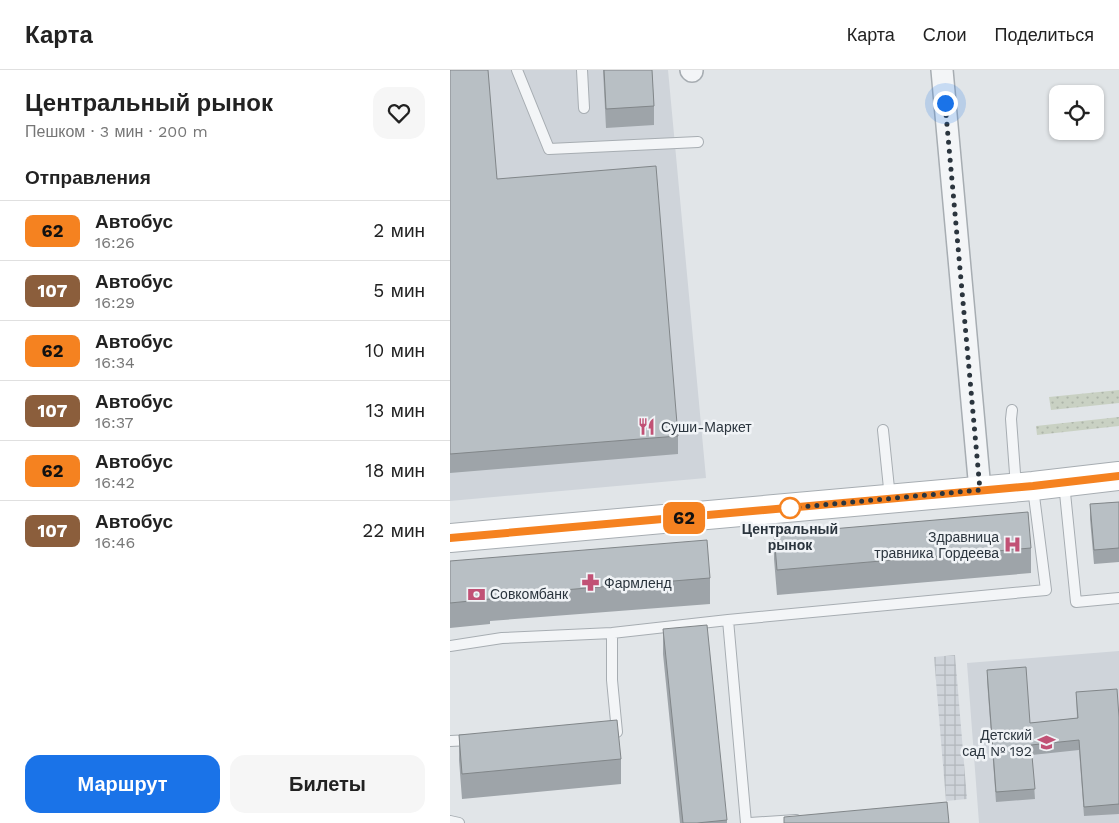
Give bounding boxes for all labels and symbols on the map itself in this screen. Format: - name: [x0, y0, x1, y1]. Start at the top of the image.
- your location: [933, 91, 958, 116]
- restaurant icon: Суши-Маркет: [637, 417, 657, 437]
- place label: Суши-Маркет: [661, 419, 752, 435]
- marker: Центральный рынок: [779, 497, 801, 519]
- line badge: 62: [662, 502, 706, 534]
- place label: Центральный рынок: [742, 521, 838, 553]
- place label: Здравница травника Гордеева: [874, 529, 999, 561]
- hospital icon: Здравница травника Гордеева: [1003, 535, 1023, 555]
- pharmacy icon: Фармленд: [580, 573, 600, 593]
- place label: Фармленд: [604, 575, 672, 591]
- bank icon: Совкомбанк: [466, 584, 486, 604]
- place label: Совкомбанк: [490, 586, 569, 602]
- place label: Детский сад № 192: [962, 727, 1032, 759]
- school or university icon: Детский сад № 192: [1036, 733, 1056, 753]

